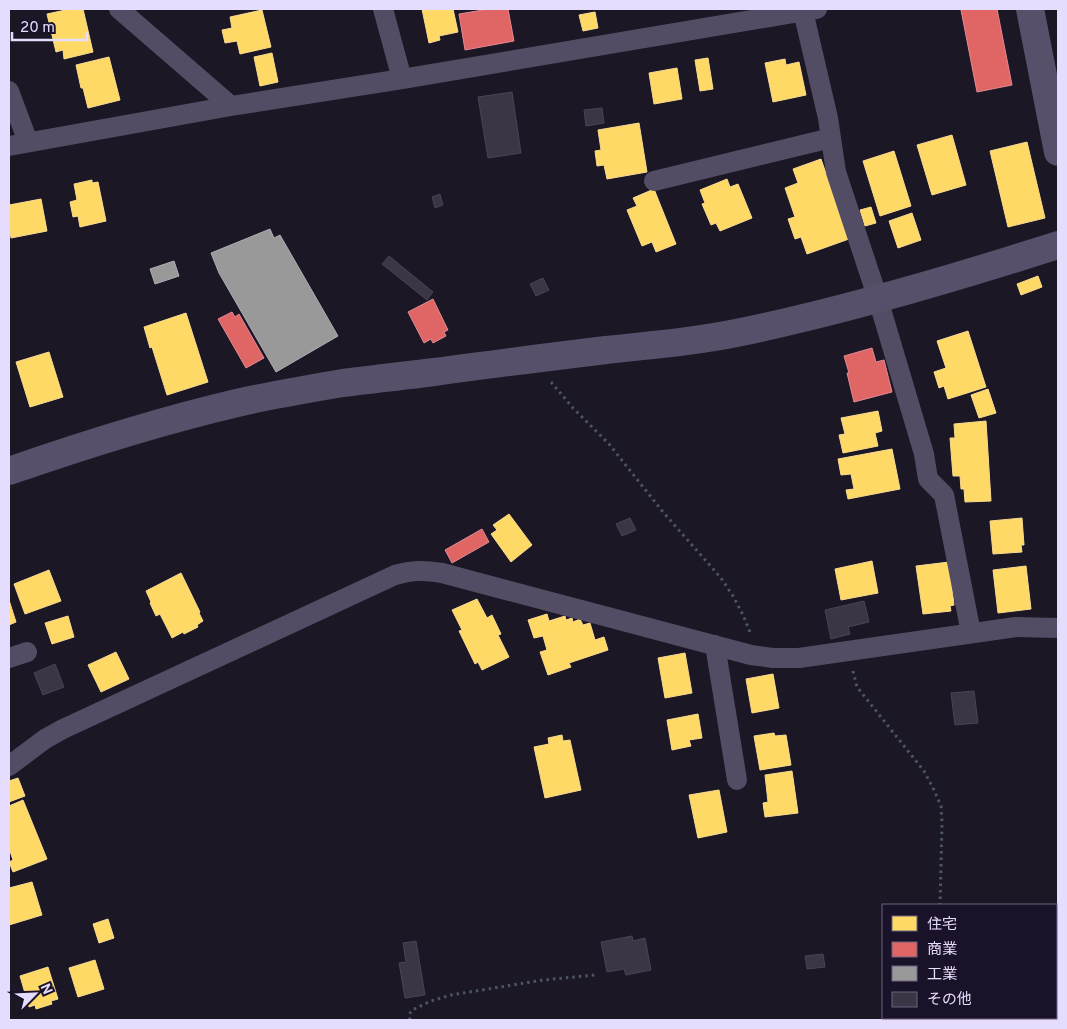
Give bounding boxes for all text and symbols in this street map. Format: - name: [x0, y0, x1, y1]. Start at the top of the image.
- scale bar: [12, 10, 88, 42]
- text: 20 m: [20, 19, 55, 38]
- legend: [882, 904, 1057, 1019]
- text: 住宅: [927, 916, 957, 935]
- text: 商業: [927, 941, 957, 960]
- text: 工業: [927, 966, 957, 985]
- north arrow: [10, 969, 60, 1019]
- text: N: [36, 981, 55, 997]
- text: その他: [927, 991, 972, 1010]

